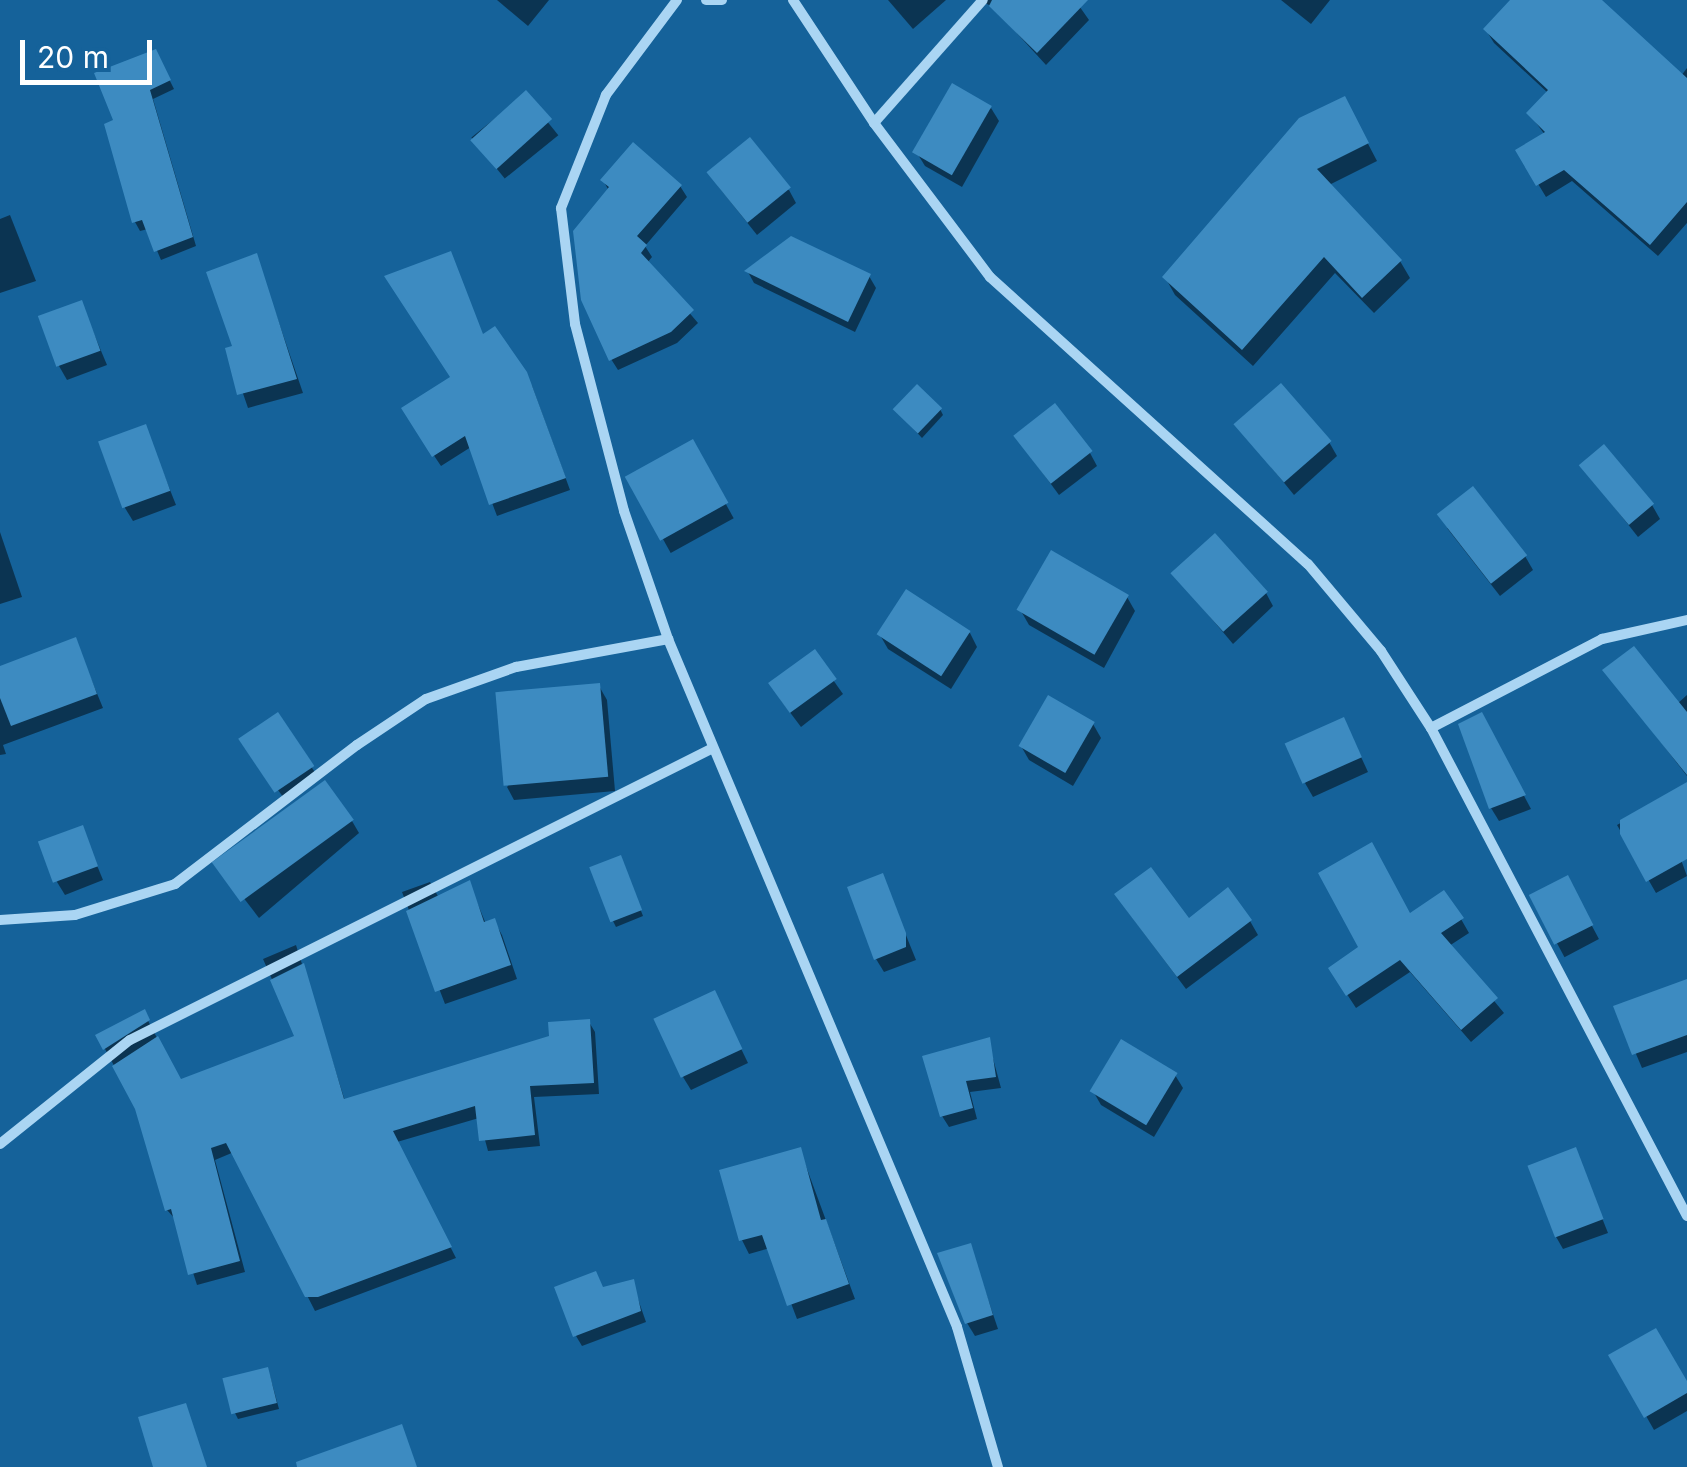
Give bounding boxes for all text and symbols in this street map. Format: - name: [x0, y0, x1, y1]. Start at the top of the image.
- scale bar: [25, 20, 158, 82]
- text: 20 m: [37, 39, 109, 75]

